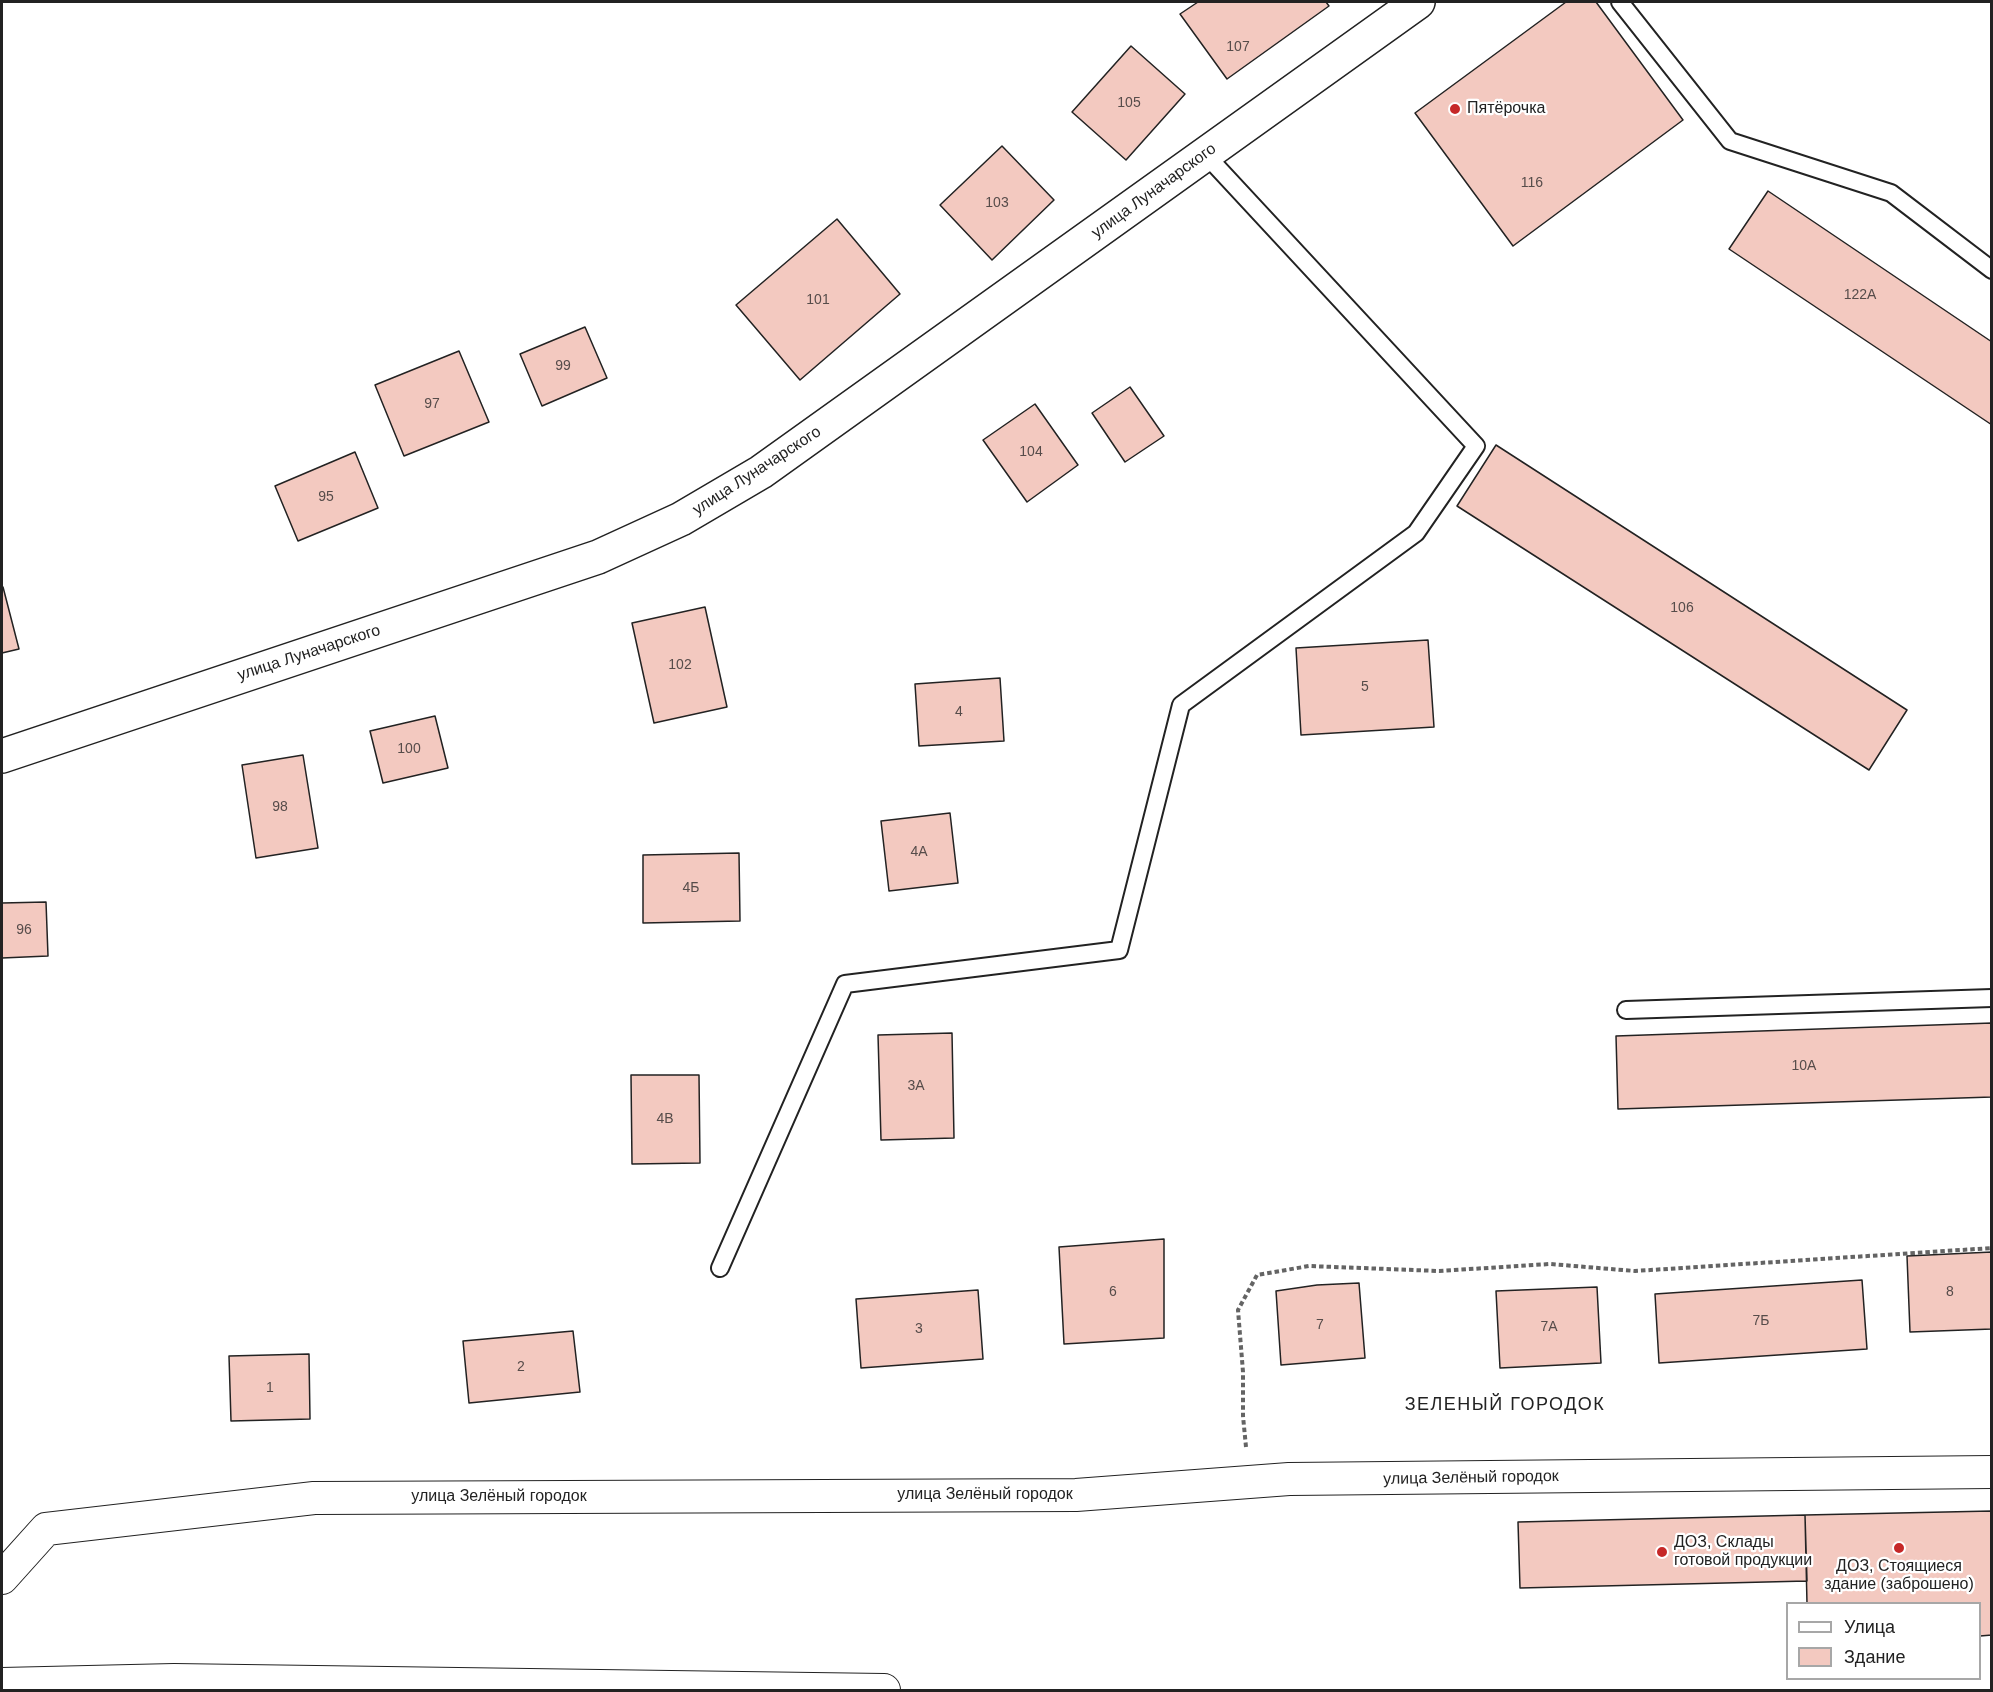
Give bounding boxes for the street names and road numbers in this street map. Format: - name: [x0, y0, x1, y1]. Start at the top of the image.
- street label: улица Луначарского: [1088, 139, 1220, 243]
- street label: улица Луначарского: [689, 422, 825, 520]
- street label: улица Луначарского: [235, 621, 383, 685]
- street label: улица Зелёный городок: [1383, 1467, 1559, 1489]
- street label: улица Зелёный городок: [897, 1485, 1073, 1505]
- street label: улица Зелёный городок: [411, 1487, 587, 1507]

